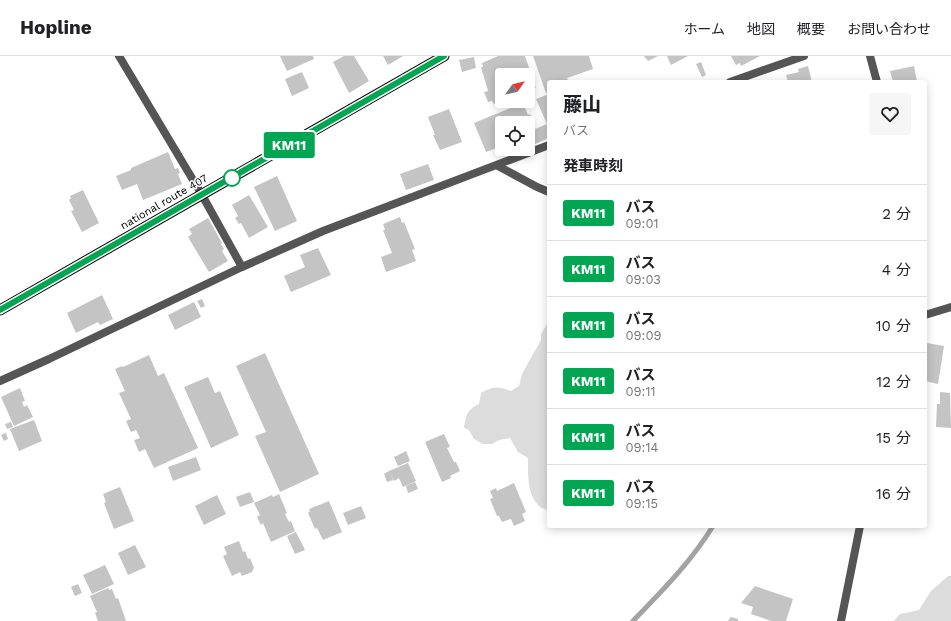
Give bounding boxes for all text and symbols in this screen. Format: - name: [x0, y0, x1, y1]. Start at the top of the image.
- text: Hopline: [20, 16, 92, 39]
- text: ホーム: [683, 21, 725, 37]
- text: 地図: [747, 21, 775, 37]
- text: 概要: [797, 21, 825, 37]
- text: お問い合わせ: [847, 21, 931, 37]
- north arrow: [495, 68, 535, 108]
- map controls: [495, 68, 535, 156]
- text: 藤山: [563, 93, 601, 116]
- button: heart: [869, 93, 911, 135]
- button: locate: [495, 116, 535, 156]
- text: バス: [563, 123, 589, 138]
- line badge: KM11: [261, 132, 317, 158]
- text: KM11: [272, 137, 306, 153]
- text: 発車時刻: [563, 157, 623, 175]
- unlabelled marker: [223, 169, 241, 187]
- street label: national route 407: [118, 172, 210, 232]
- text: バス: [626, 198, 656, 216]
- text: KM11: [571, 205, 606, 221]
- text: 2 分: [882, 205, 911, 223]
- text: 09:01: [626, 216, 659, 231]
- text: バス: [626, 254, 656, 272]
- text: KM11: [571, 261, 606, 277]
- text: 4 分: [882, 261, 911, 279]
- text: 09:03: [626, 272, 661, 287]
- text: バス: [626, 310, 656, 328]
- text: KM11: [571, 317, 606, 333]
- text: 10 分: [876, 317, 911, 335]
- text: 09:09: [626, 328, 662, 343]
- text: バス: [626, 366, 656, 384]
- text: KM11: [571, 373, 606, 389]
- text: 12 分: [876, 373, 911, 391]
- text: 09:11: [626, 384, 656, 399]
- text: バス: [626, 422, 656, 440]
- text: KM11: [571, 429, 606, 445]
- text: 15 分: [876, 429, 911, 447]
- text: 09:14: [626, 440, 658, 455]
- text: バス: [626, 478, 656, 496]
- text: KM11: [571, 485, 606, 501]
- text: 16 分: [876, 485, 911, 503]
- text: 09:15: [626, 496, 658, 511]

